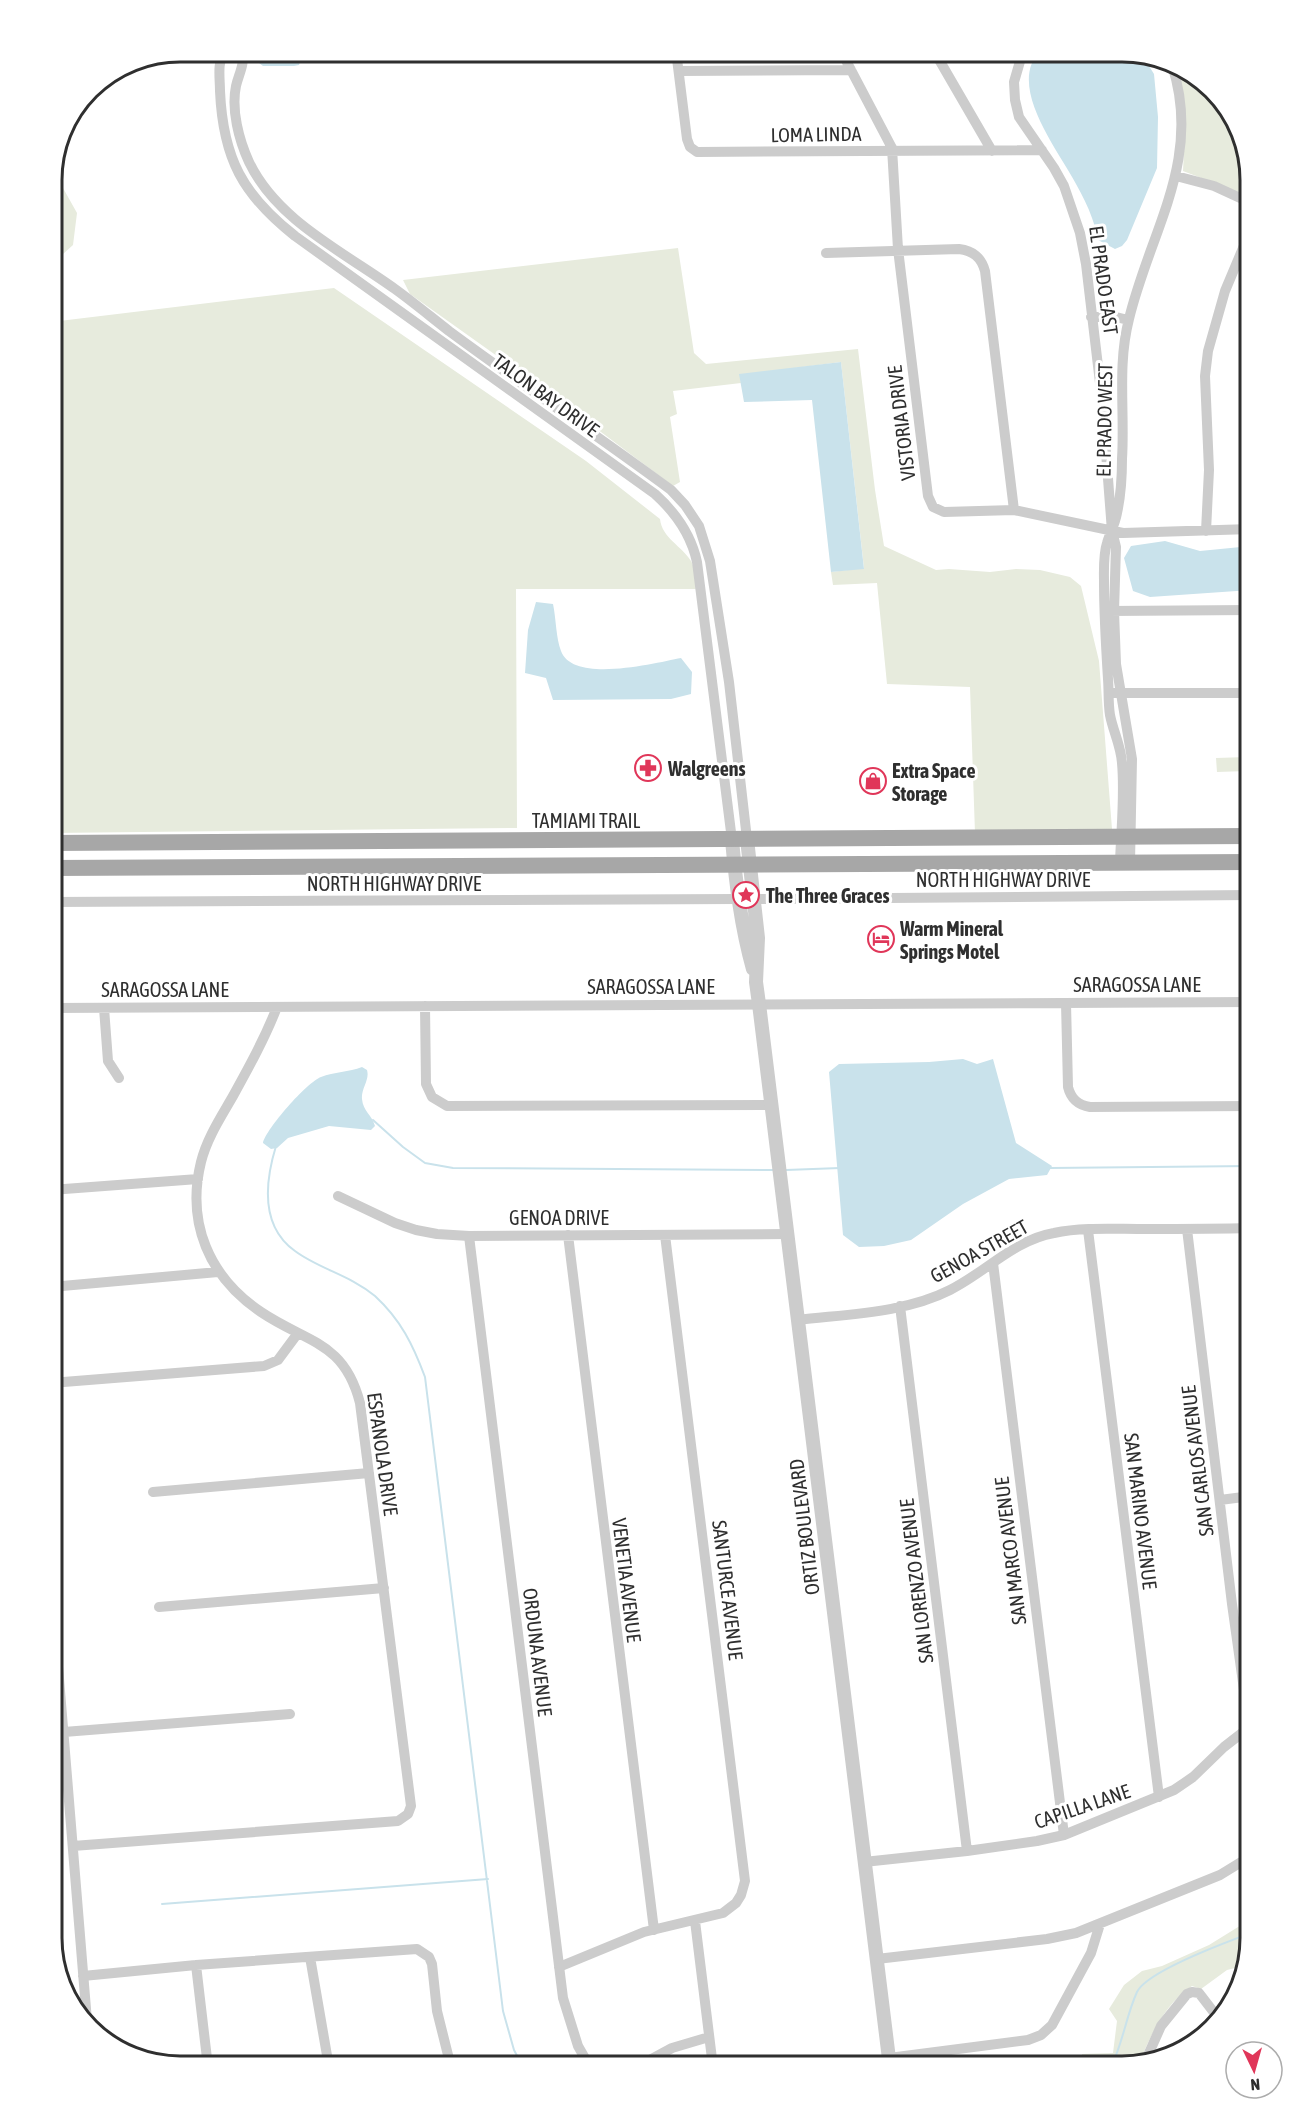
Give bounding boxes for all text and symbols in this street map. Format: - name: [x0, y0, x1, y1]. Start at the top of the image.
- street label: LOMA LINDA: [771, 122, 862, 146]
- street label: EL PRADO EAST: [1085, 224, 1123, 336]
- street label: TALON BAY DRIVE: [488, 349, 604, 442]
- street label: EL PRADO WEST: [1092, 362, 1117, 477]
- street label: VISTORIA DRIVE: [882, 364, 919, 482]
- pharmacy icon: Walgreens: [633, 753, 663, 783]
- place label: Walgreens: [667, 757, 746, 780]
- place label: Extra Space Storage: [892, 759, 976, 805]
- shop icon: Extra Space Storage: [858, 766, 888, 796]
- street label: TAMIAMI TRAIL: [532, 809, 641, 832]
- street label: NORTH HIGHWAY DRIVE: [916, 868, 1091, 891]
- street label: NORTH HIGHWAY DRIVE: [307, 872, 482, 895]
- place icon: The Three Graces: [731, 880, 761, 910]
- place label: The Three Graces: [766, 884, 890, 907]
- place label: Warm Mineral Springs Motel: [899, 917, 1004, 963]
- hotel icon: Warm Mineral Springs Motel: [866, 924, 896, 954]
- street label: SARAGOSSA LANE: [1073, 973, 1201, 996]
- street label: SARAGOSSA LANE: [587, 975, 715, 998]
- street label: SARAGOSSA LANE: [101, 978, 229, 1001]
- street label: GENOA DRIVE: [509, 1206, 609, 1229]
- street label: GENOA STREET: [926, 1215, 1032, 1287]
- street label: SAN CARLOS AVENUE: [1176, 1384, 1218, 1538]
- street label: ESPANOLA DRIVE: [363, 1391, 403, 1518]
- street label: SAN MARINO AVENUE: [1120, 1432, 1162, 1591]
- street label: ORTIZ BOULEVARD: [784, 1458, 824, 1596]
- street label: SAN MARCO AVENUE: [989, 1475, 1030, 1626]
- street label: SAN LORENZO AVENUE: [894, 1497, 937, 1664]
- street label: VENETIA AVENUE: [608, 1517, 646, 1644]
- street label: SANTURCE AVENUE: [708, 1519, 748, 1662]
- street label: ORDUNA AVENUE: [519, 1587, 557, 1718]
- street label: CAPILLA LANE: [1031, 1779, 1133, 1833]
- north arrow: [1224, 2040, 1284, 2100]
- text: N: [1250, 2076, 1261, 2094]

